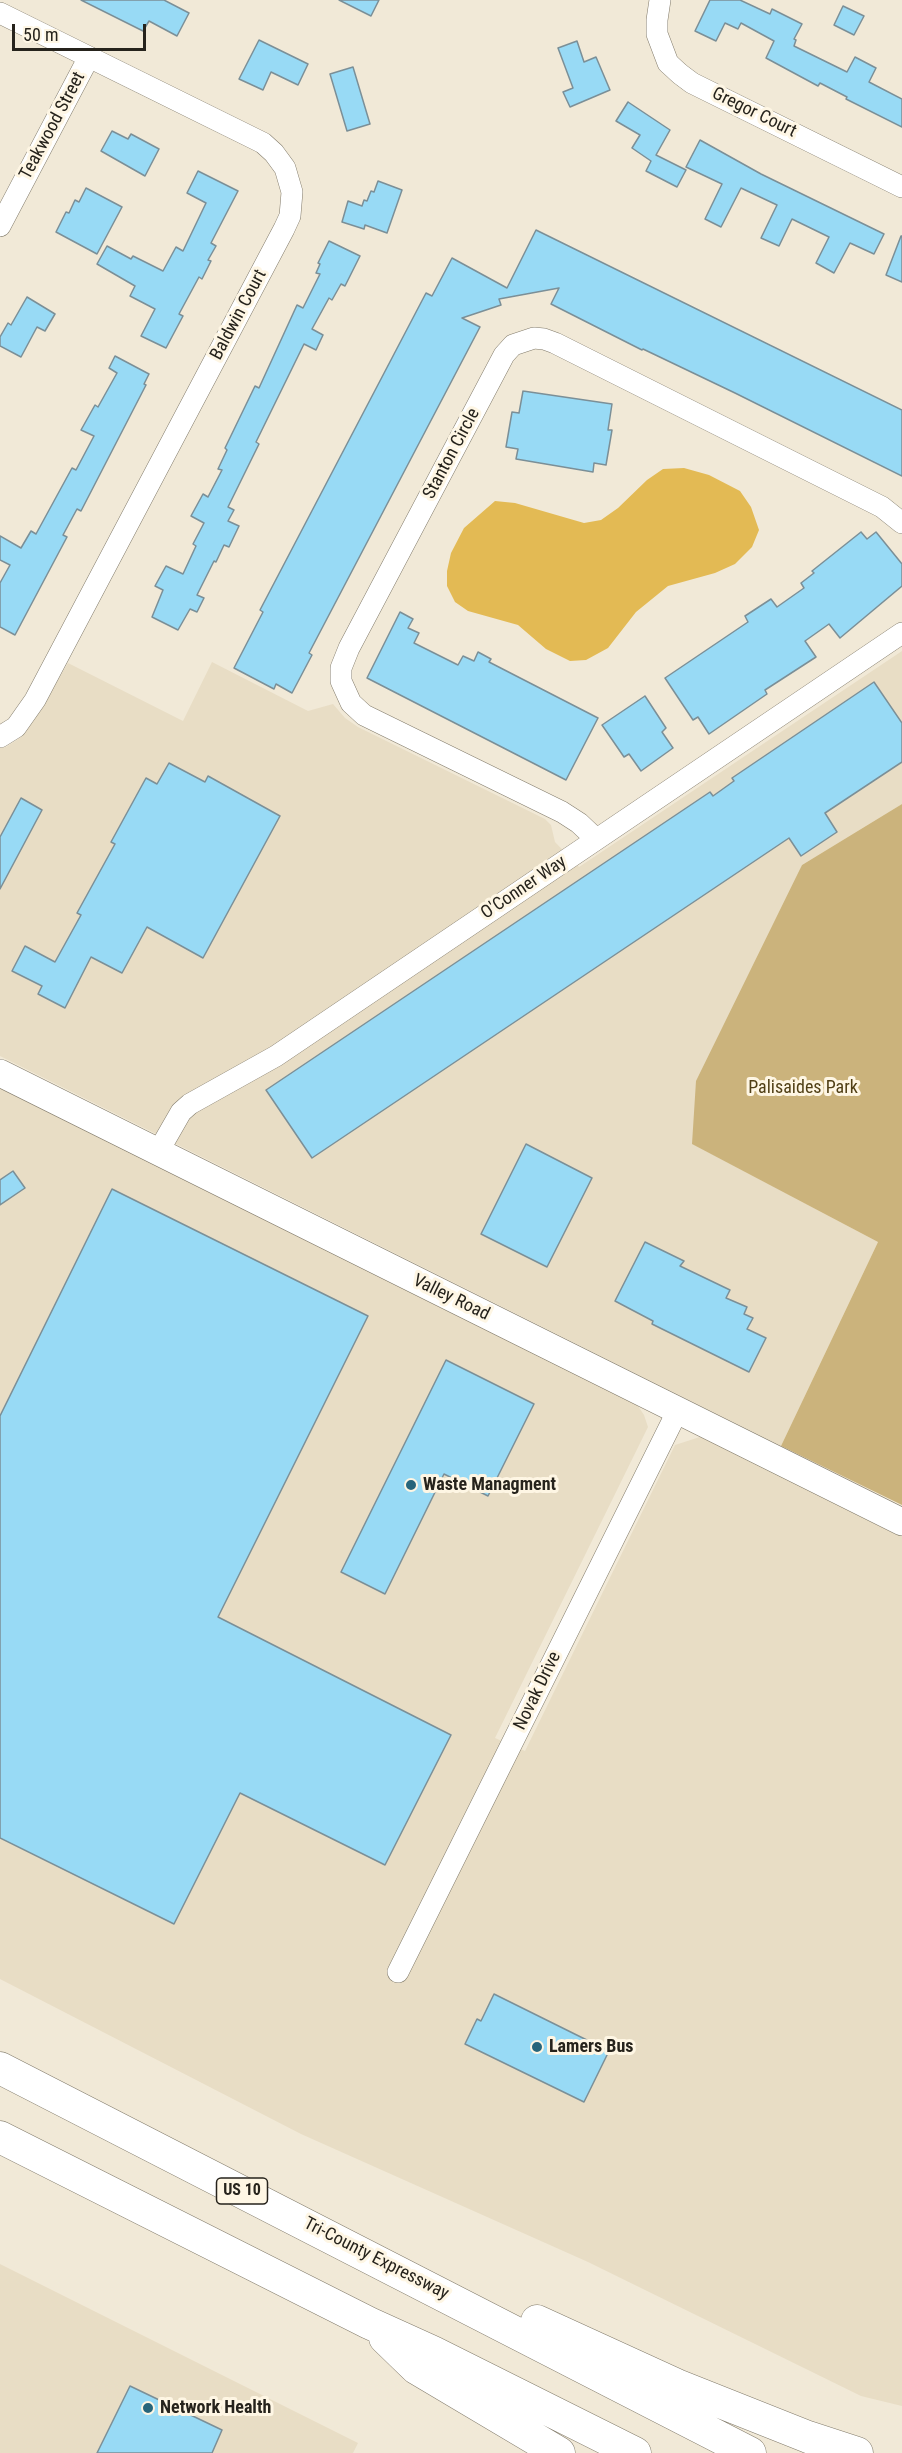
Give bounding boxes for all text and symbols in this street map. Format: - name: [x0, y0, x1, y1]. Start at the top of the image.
- scale bar: [15, 12, 148, 50]
- text: 50 m: [23, 24, 58, 45]
- street label: Teakwood Street: [16, 69, 90, 183]
- street label: Gregor Court: [708, 83, 800, 143]
- street label: Baldwin Court: [206, 266, 272, 364]
- street label: Stanton Circle: [419, 405, 485, 503]
- street label: O'Conner Way: [477, 852, 571, 924]
- park label: Palisaides Park: [748, 1077, 858, 1099]
- street label: Valley Road: [409, 1270, 493, 1326]
- place label: Waste Managment: [423, 1474, 556, 1496]
- marker: Waste Managment: [404, 1478, 418, 1492]
- street label: Novak Drive: [510, 1648, 566, 1734]
- place label: Lamers Bus: [549, 2036, 633, 2058]
- marker: Lamers Bus: [530, 2040, 544, 2054]
- road number: US 10: [216, 2178, 268, 2204]
- street label: Tri-County Expressway: [300, 2213, 452, 2305]
- place label: Network Health: [160, 2397, 271, 2419]
- marker: Network Health: [141, 2401, 155, 2415]

